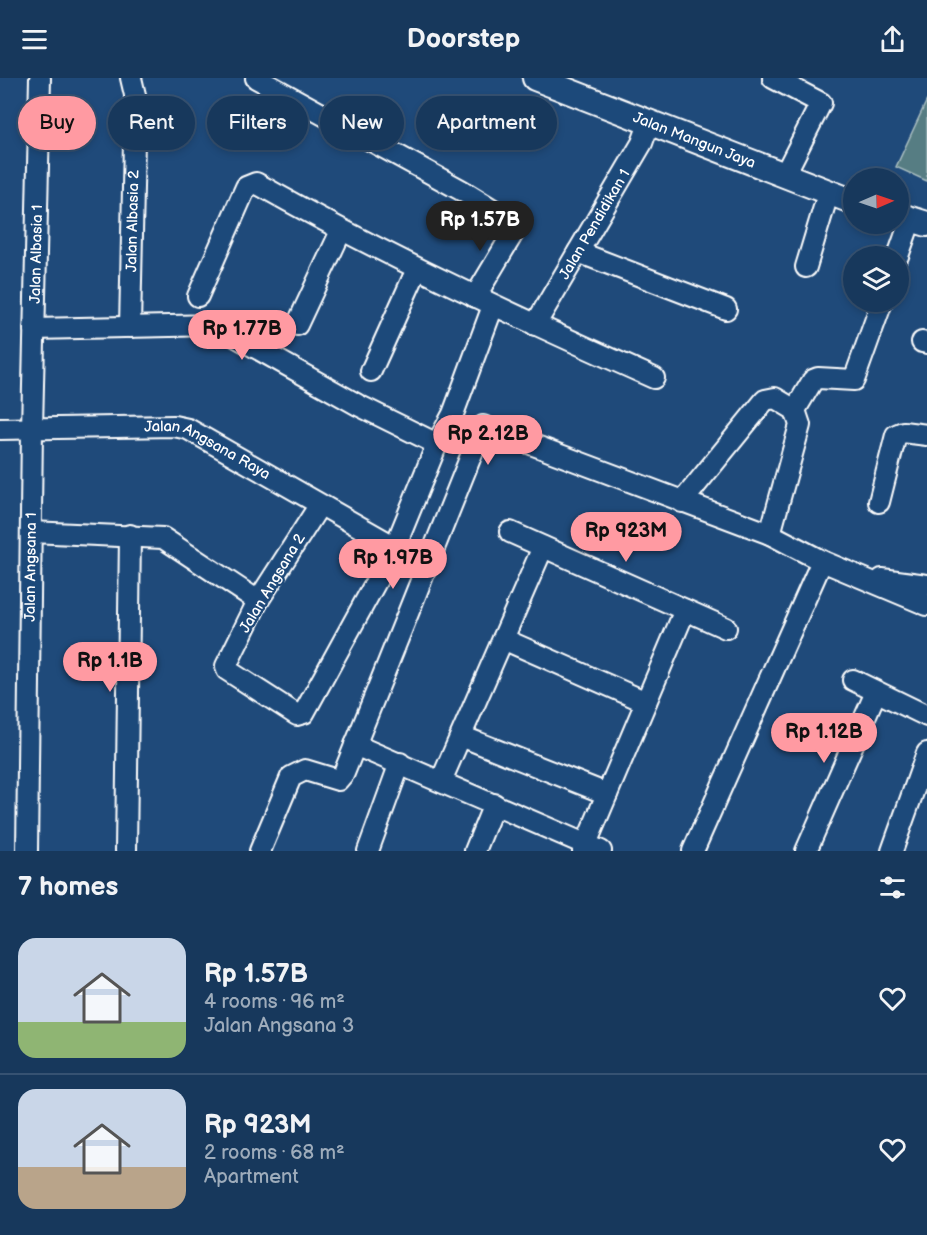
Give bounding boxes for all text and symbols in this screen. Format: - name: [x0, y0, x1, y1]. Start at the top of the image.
- icon: menu: [18, 23, 51, 56]
- text: Doorstep: [407, 23, 520, 55]
- icon: share: [876, 23, 909, 56]
- chip: Buy: [18, 96, 96, 150]
- chip: Rent: [108, 96, 195, 150]
- chip: Filters: [207, 96, 308, 150]
- chip: New: [320, 96, 404, 150]
- chip: Apartment: [416, 96, 557, 150]
- street label: Jalan Mangun Jaya: [630, 108, 758, 173]
- street label: Jalan Pendidikan 1: [555, 166, 635, 283]
- north arrow: [843, 168, 909, 234]
- map controls: [843, 168, 909, 312]
- street label: Jalan Albasia 2: [122, 170, 143, 272]
- pin: Rp 1.57B: [418, 201, 542, 252]
- street label: Jalan Albasia 1: [26, 204, 47, 304]
- text: Rp 1.57B: [440, 208, 520, 232]
- button: layers: [843, 246, 909, 312]
- pin: Rp 1.77B: [180, 310, 304, 361]
- text: Rp 1.77B: [202, 317, 282, 341]
- pin: Rp 2.12B: [426, 415, 550, 466]
- street label: Jalan Angsana Raya: [144, 417, 274, 484]
- text: Rp 2.12B: [447, 422, 529, 446]
- street label: Jalan Angsana 1: [21, 512, 41, 622]
- pin: Rp 923M: [571, 512, 681, 563]
- text: Rp 923M: [585, 519, 667, 543]
- street label: Jalan Angsana 2: [235, 530, 310, 636]
- pin: Rp 1.97B: [331, 539, 455, 590]
- text: Rp 1.97B: [353, 546, 433, 570]
- pin: Rp 1.1B: [55, 642, 165, 693]
- text: Rp 1.1B: [77, 649, 143, 673]
- pin: Rp 1.12B: [762, 713, 886, 764]
- text: Rp 1.12B: [785, 720, 863, 744]
- icon: filters: [876, 871, 909, 904]
- text: 7 homes: [18, 872, 118, 903]
- text: Rp 1.57B: [204, 959, 308, 990]
- icon: home: [66, 962, 138, 1034]
- icon: heart: [876, 982, 909, 1015]
- text: 4 rooms · 96 m²: [204, 990, 345, 1014]
- text: Jalan Angsana 3: [204, 1014, 354, 1038]
- text: Rp 923M: [204, 1110, 312, 1141]
- icon: home: [66, 1113, 138, 1185]
- icon: heart: [876, 1133, 909, 1166]
- text: 2 rooms · 68 m²: [204, 1141, 345, 1165]
- text: Apartment: [204, 1165, 299, 1189]

